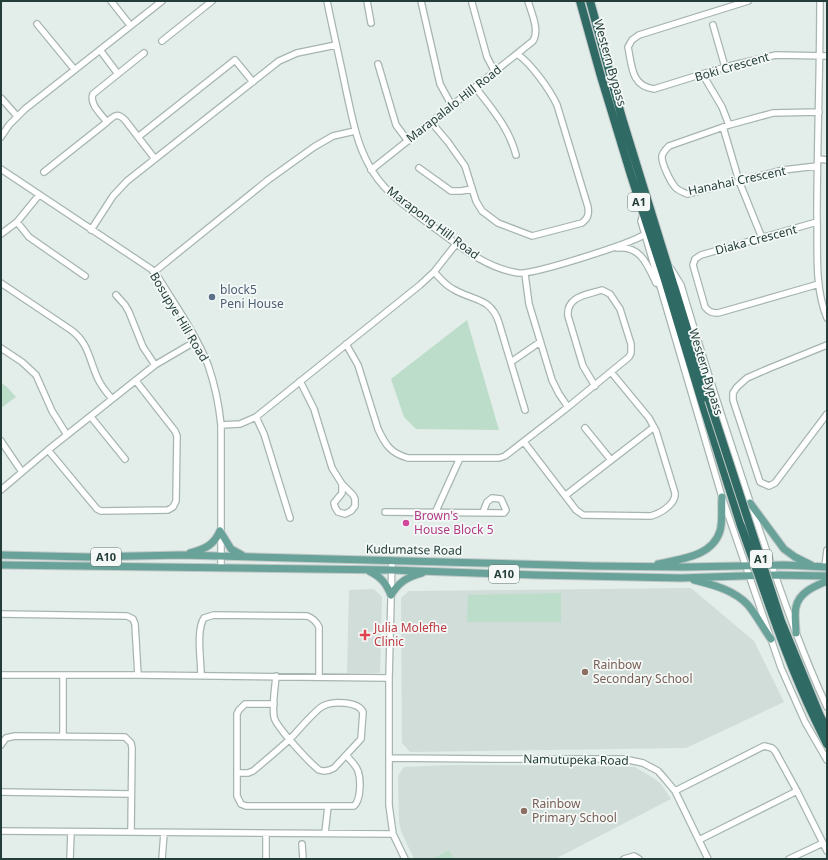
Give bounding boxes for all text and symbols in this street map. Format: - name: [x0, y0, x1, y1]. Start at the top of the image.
- street label: Western Bypass: [590, 17, 631, 108]
- street label: Boki Crescent: [693, 48, 772, 85]
- street label: Marapalalo Hill Road: [403, 61, 505, 146]
- street label: Hanahai Crescent: [687, 162, 788, 199]
- street label: Marapong Hill Road: [384, 182, 483, 263]
- road number: A1: [628, 193, 650, 211]
- street label: Diaka Crescent: [713, 220, 799, 259]
- street label: Bosupye Hill Road: [146, 269, 213, 365]
- place label: block5 Peni House: [220, 281, 284, 312]
- marker: block5 Peni House: [207, 292, 217, 302]
- street label: Western Bypass: [685, 327, 728, 417]
- place label: Brown's House Block 5: [414, 507, 494, 538]
- marker: Brown's House Block 5: [401, 518, 411, 528]
- street label: Kudumatse Road: [366, 540, 462, 559]
- road number: A10: [91, 548, 121, 566]
- road number: A1: [750, 550, 772, 568]
- road number: A10: [489, 565, 519, 583]
- place label: Julia Molefhe Clinic: [373, 619, 447, 650]
- marker: Julia Molefhe Clinic: [359, 629, 371, 641]
- place label: Rainbow Secondary School: [593, 656, 692, 687]
- marker: Rainbow Secondary School: [580, 667, 590, 677]
- street label: Namutupeka Road: [523, 750, 629, 769]
- place label: Rainbow Primary School: [532, 795, 617, 826]
- marker: Rainbow Primary School: [519, 806, 529, 816]

